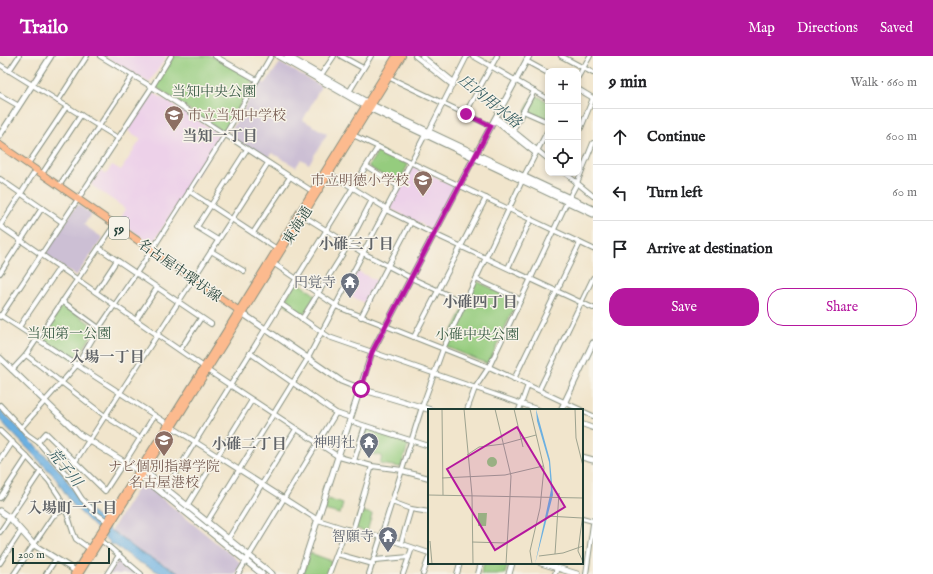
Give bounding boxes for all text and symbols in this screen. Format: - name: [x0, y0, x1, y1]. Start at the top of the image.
- text: Trailo: [20, 16, 68, 40]
- text: Map: [748, 19, 775, 37]
- text: Directions: [797, 19, 858, 37]
- text: Saved: [880, 19, 913, 37]
- map controls: [545, 68, 581, 176]
- button: +: [545, 68, 581, 104]
- water label: 庄内用水路: [455, 70, 526, 133]
- text: 9 min: [609, 72, 647, 93]
- text: Walk · 660 m: [851, 74, 917, 91]
- park label: 当知中央公園: [172, 83, 256, 101]
- school or university icon: 市立当知中学校: [163, 104, 185, 132]
- button: −: [545, 104, 581, 140]
- route end: [457, 105, 475, 123]
- place label: 市立当知中学校: [188, 107, 286, 125]
- icon: ahead: [609, 126, 631, 148]
- district label: 当知一丁目: [182, 127, 258, 146]
- text: Continue: [647, 127, 705, 146]
- text: 600 m: [886, 128, 917, 145]
- button: locate: [545, 140, 581, 176]
- school or university icon: 市立明徳小学校: [412, 169, 434, 197]
- place label: 市立明徳小学校: [311, 172, 409, 190]
- icon: left: [609, 182, 631, 204]
- text: Turn left: [647, 183, 703, 202]
- text: 60 m: [892, 184, 917, 201]
- street label: 東海通: [279, 203, 317, 248]
- road number: 59: [109, 217, 129, 239]
- street label: 名古屋中環状線: [134, 235, 225, 306]
- district label: 小碓三丁目: [318, 235, 394, 254]
- icon: arrive: [609, 238, 631, 260]
- text: Arrive at destination: [647, 239, 773, 258]
- temple icon: 円覚寺: [339, 271, 361, 299]
- place label: 円覚寺: [294, 274, 336, 292]
- button: Save: [609, 288, 759, 326]
- button: Share: [767, 288, 917, 326]
- district label: 小碓四丁目: [442, 293, 518, 312]
- park label: 当知第一公園: [27, 325, 111, 343]
- park label: 小碓中央公園: [435, 326, 519, 344]
- district label: 入場一丁目: [69, 348, 145, 367]
- route start: [352, 380, 370, 398]
- inset map: [428, 409, 583, 564]
- school or university icon: ナビ個別指導学院 名古屋港校: [153, 429, 175, 457]
- temple icon: 神明社: [358, 431, 380, 459]
- place label: 神明社: [313, 434, 355, 452]
- district label: 小碓二丁目: [211, 435, 287, 454]
- water label: 荒子川: [43, 444, 87, 492]
- place label: ナビ個別指導学院 名古屋港校: [108, 458, 220, 492]
- district label: 入場町一丁目: [27, 499, 117, 518]
- temple icon: 智願寺: [377, 525, 399, 553]
- place label: 智願寺: [332, 528, 374, 546]
- scale bar: [12, 546, 110, 565]
- text: 200 m: [18, 548, 45, 562]

